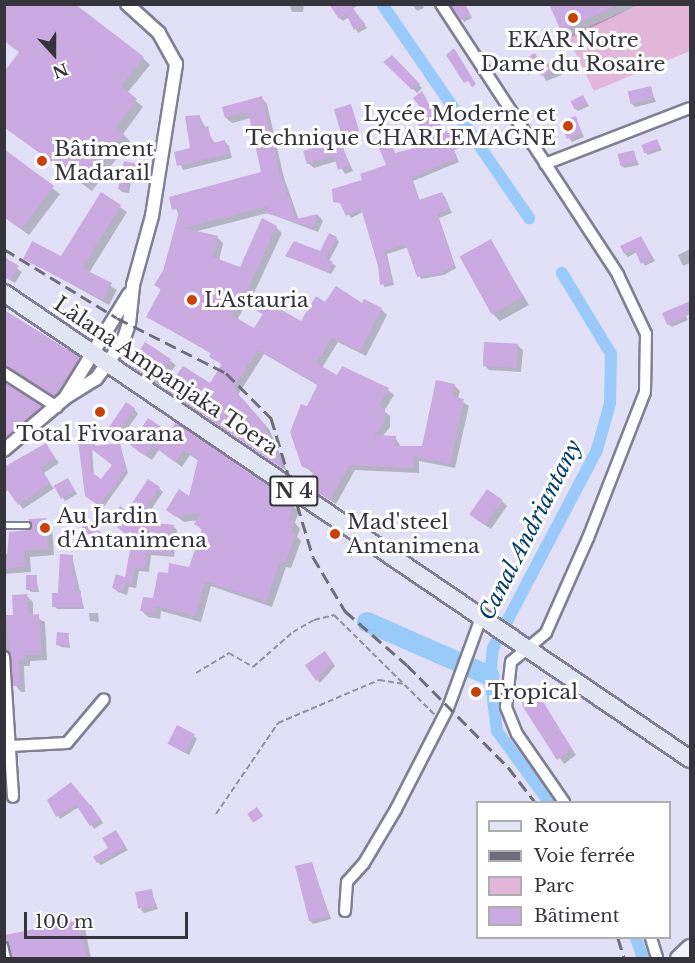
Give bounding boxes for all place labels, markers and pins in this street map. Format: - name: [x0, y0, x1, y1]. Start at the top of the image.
- marker: EKAR Notre Dame du Rosaire: [566, 11, 580, 25]
- place label: EKAR Notre Dame du Rosaire: [480, 27, 666, 77]
- place label: Lycée Moderne et Technique CHARLEMAGNE: [245, 101, 556, 151]
- marker: Lycée Moderne et Technique CHARLEMAGNE: [561, 119, 575, 133]
- place label: Bâtiment Madarail: [54, 136, 154, 186]
- marker: Bâtiment Madarail: [35, 154, 49, 168]
- place label: L'Astauria: [204, 287, 309, 313]
- marker: L'Astauria: [185, 293, 199, 307]
- marker: Total Fivoarana: [93, 405, 107, 419]
- place label: Total Fivoarana: [16, 421, 184, 447]
- place label: Au Jardin d'Antanimena: [57, 503, 207, 553]
- place label: Mad'steel Antanimena: [347, 509, 480, 559]
- marker: Au Jardin d'Antanimena: [38, 521, 52, 535]
- marker: Mad'steel Antanimena: [328, 527, 342, 541]
- place label: Tropical: [488, 679, 578, 705]
- marker: Tropical: [469, 685, 483, 699]

